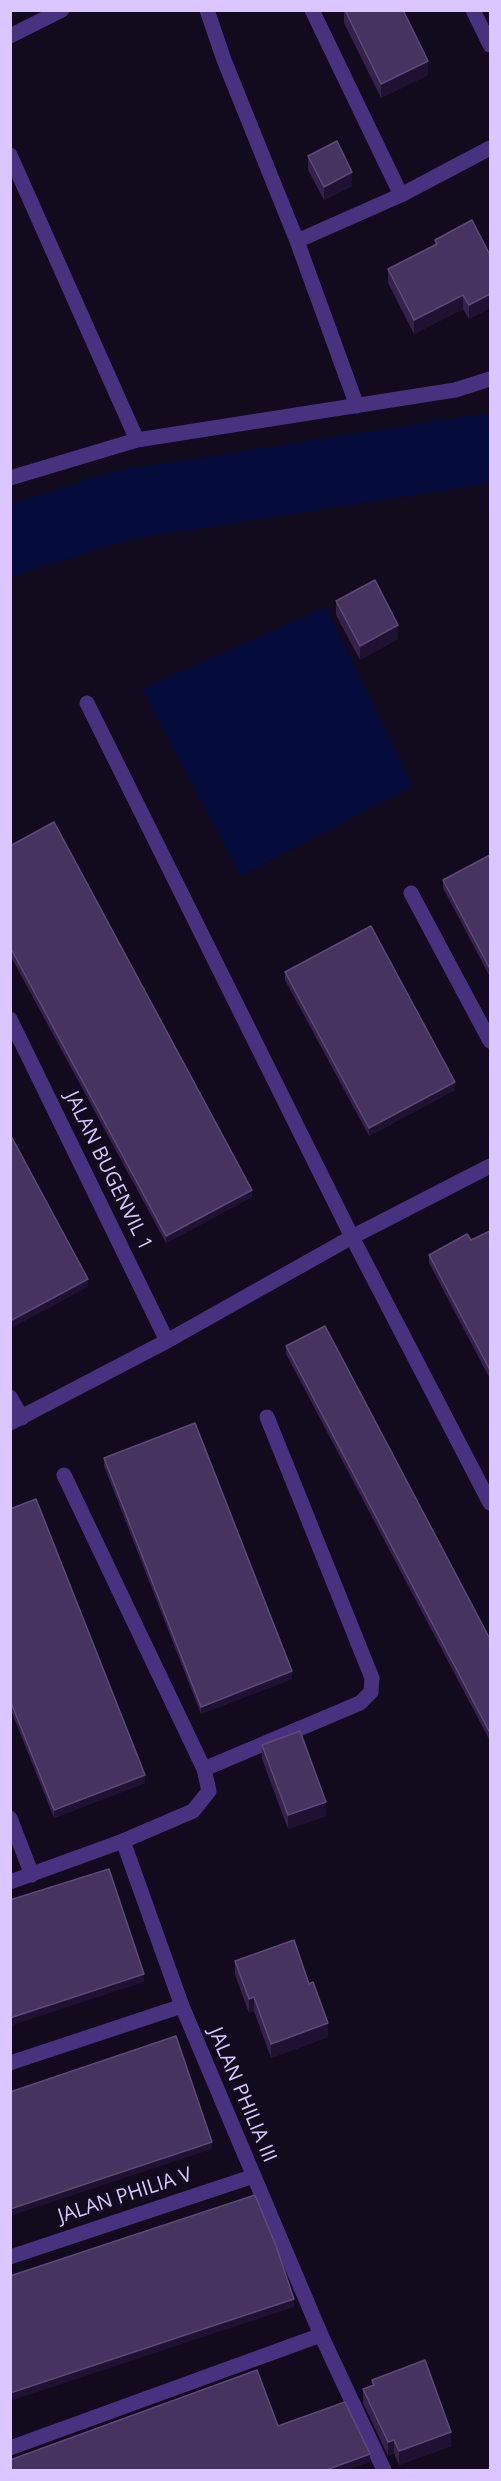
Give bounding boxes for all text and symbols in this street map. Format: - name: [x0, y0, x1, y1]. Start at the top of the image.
- street label: JALAN BUGENVIL 1: [59, 1087, 157, 1255]
- street label: JALAN PHILIA III: [203, 2024, 281, 2166]
- street label: JALAN PHILIA V: [55, 2163, 195, 2229]

